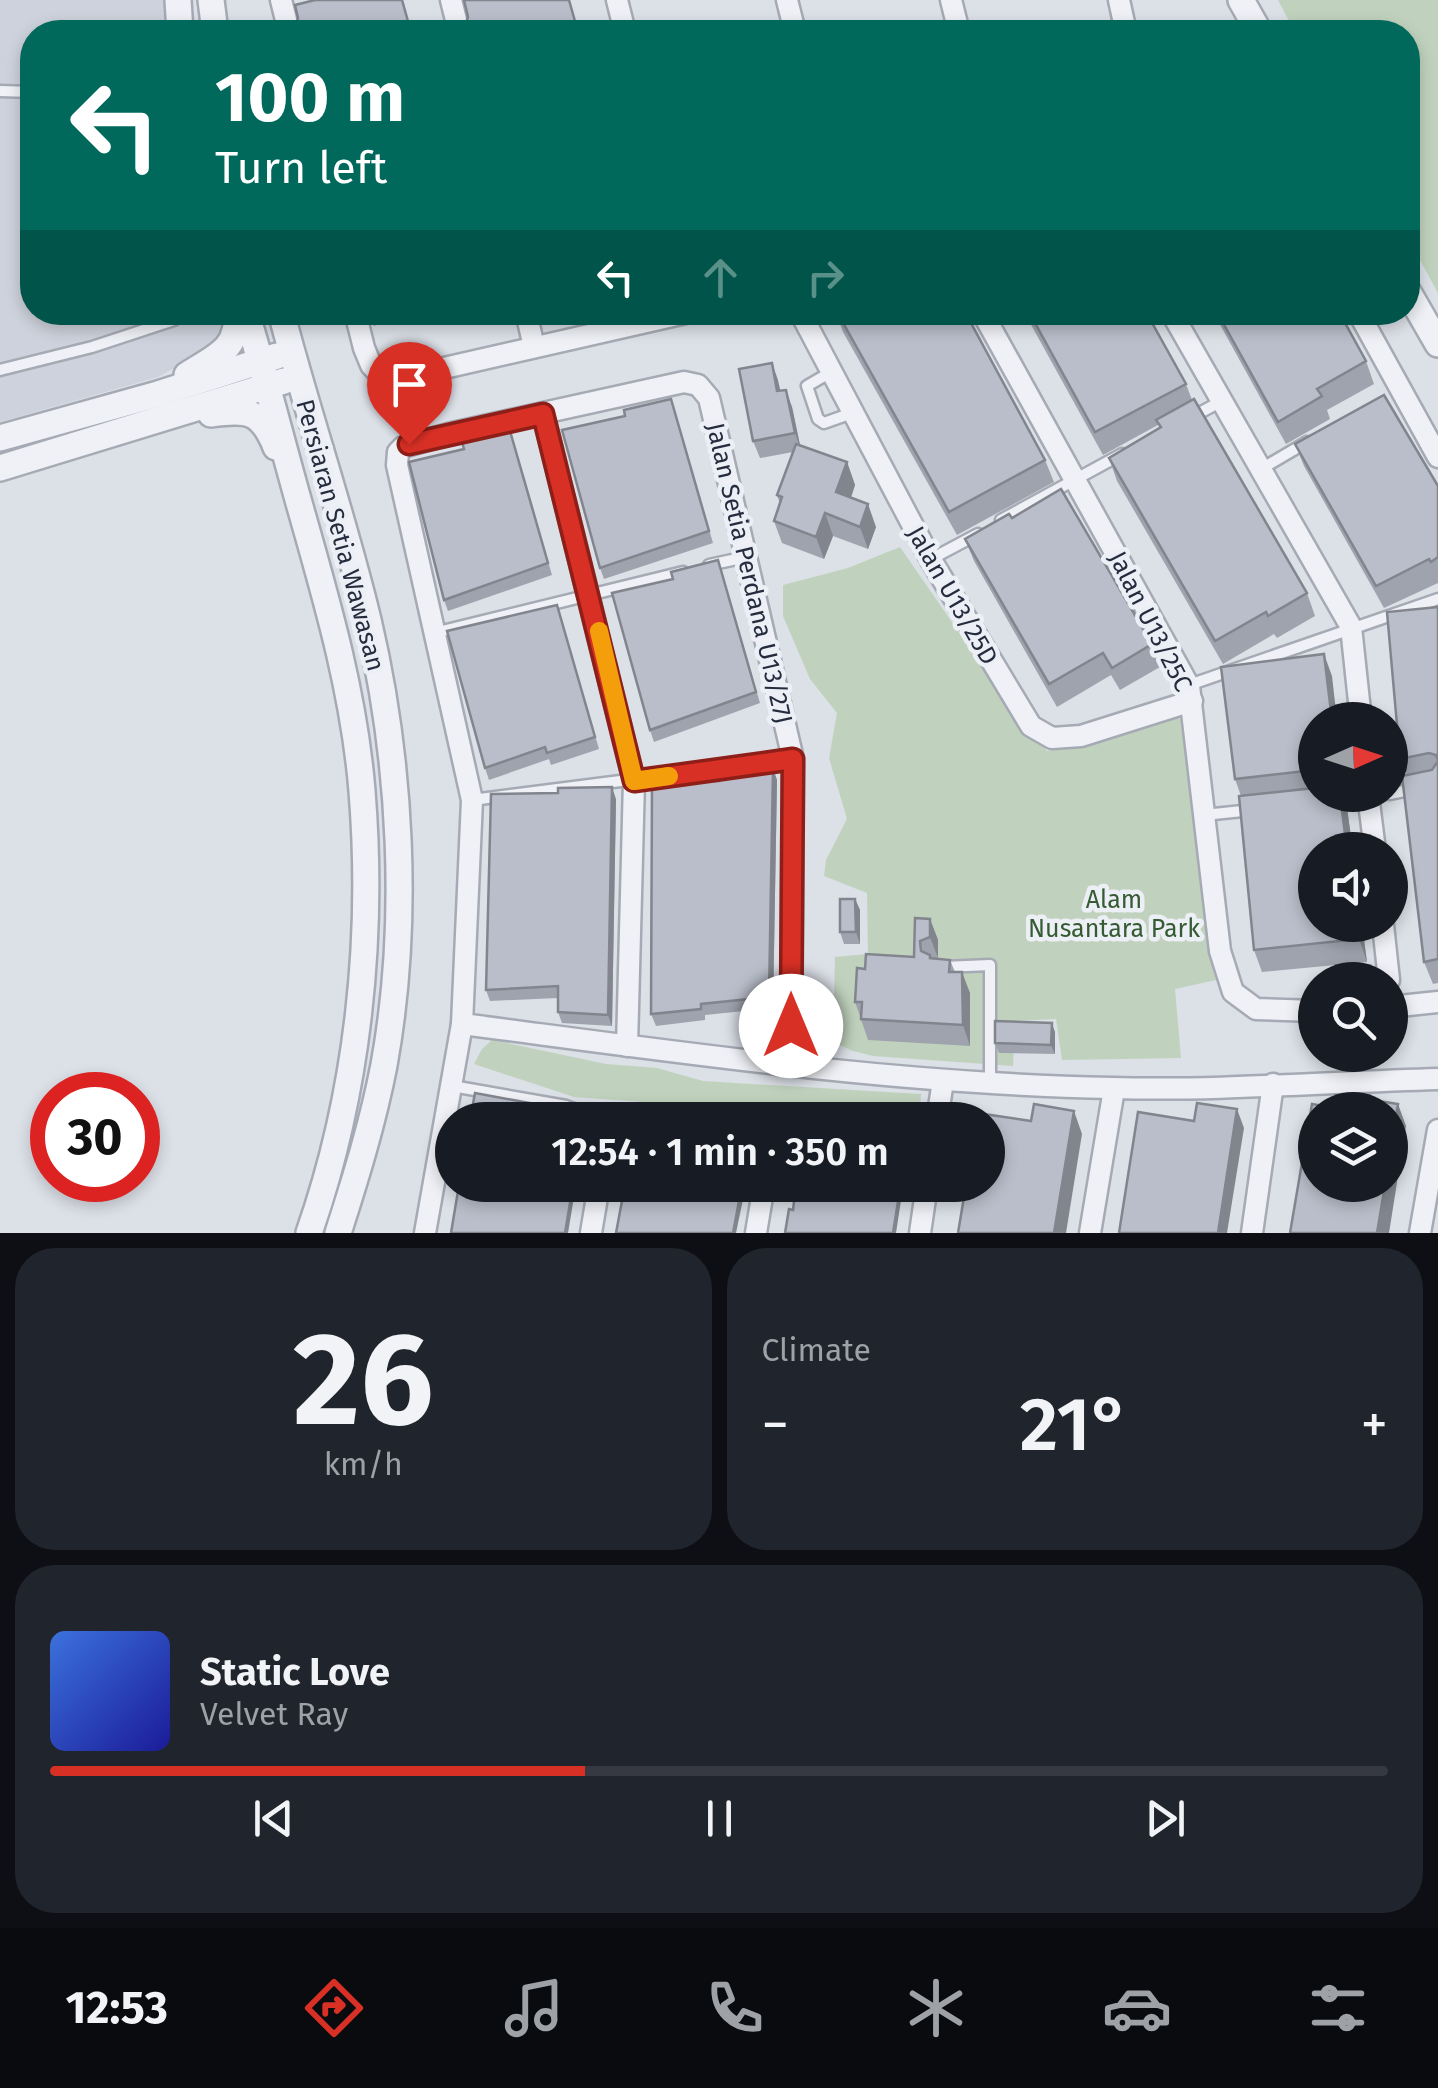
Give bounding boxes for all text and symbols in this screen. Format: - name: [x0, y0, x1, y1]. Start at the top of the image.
- text: 100 m: [215, 56, 405, 140]
- icon: left: [50, 60, 180, 190]
- text: Turn left: [215, 141, 387, 195]
- icon: left: [588, 250, 643, 305]
- icon: ahead: [693, 250, 748, 305]
- icon: right: [798, 250, 853, 305]
- pin: [367, 342, 452, 445]
- icon: arrive: [382, 357, 437, 412]
- street label: Persiaran Setia Wawasan: [289, 396, 391, 674]
- street label: Jalan Setia Perdana U13/27J: [700, 420, 798, 727]
- street label: Jalan U13/25D: [900, 521, 1004, 670]
- street label: Jalan U13/25C: [1102, 546, 1198, 697]
- north arrow: [1298, 702, 1408, 812]
- map controls: [1298, 702, 1408, 1202]
- button: sound: [1298, 832, 1408, 942]
- park label: Alam Nusantara Park: [1028, 885, 1200, 944]
- button: search: [1298, 962, 1408, 1072]
- position arrow: [739, 974, 843, 1078]
- speed limit sign: 30: [30, 1072, 160, 1202]
- button: layers: [1298, 1092, 1408, 1202]
- text: 12:54 · 1 min · 350 m: [551, 1129, 889, 1175]
- text: 26: [293, 1302, 434, 1458]
- text: Climate: [762, 1331, 871, 1369]
- text: 21°: [1020, 1380, 1130, 1470]
- text: −: [762, 1392, 789, 1458]
- text: +: [1361, 1392, 1388, 1458]
- text: km/h: [324, 1445, 403, 1483]
- text: Static Love: [200, 1649, 390, 1695]
- text: Velvet Ray: [200, 1695, 348, 1733]
- icon: previous: [246, 1791, 301, 1846]
- icon: pause: [692, 1791, 747, 1846]
- icon: next: [1138, 1791, 1193, 1846]
- icon: directions: [299, 1973, 369, 2043]
- icon: music: [499, 1973, 569, 2043]
- icon: phone: [700, 1973, 770, 2043]
- icon: climate: [901, 1973, 971, 2043]
- icon: car: [1102, 1973, 1172, 2043]
- icon: filters: [1303, 1973, 1373, 2043]
- text: 12:53: [65, 1981, 168, 2035]

